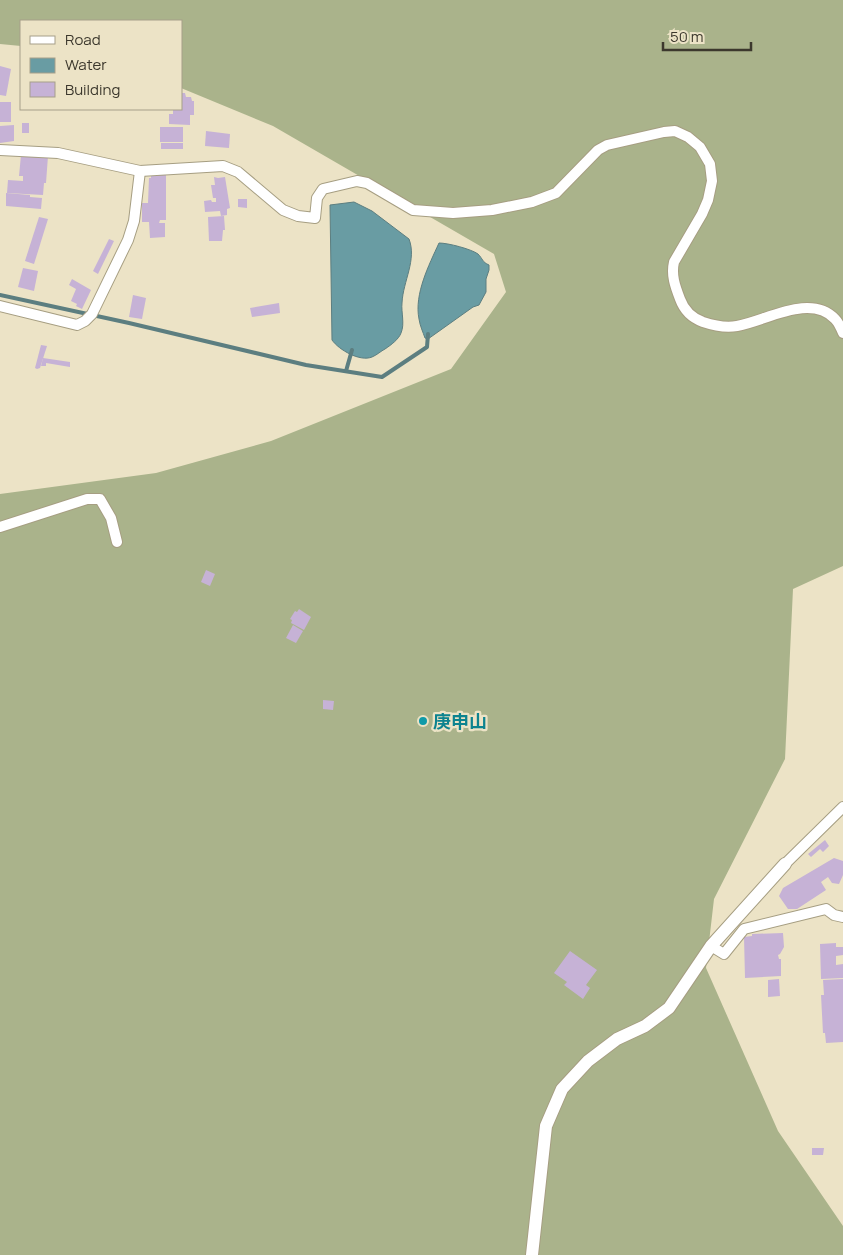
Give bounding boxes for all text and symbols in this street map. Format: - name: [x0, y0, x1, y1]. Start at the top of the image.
- legend: [20, 20, 182, 110]
- scale bar: [663, 20, 750, 52]
- text: 50 m: [670, 26, 704, 47]
- text: Road: [65, 29, 101, 50]
- text: Water: [65, 54, 107, 75]
- text: Building: [65, 79, 120, 100]
- place label: 庚申山: [433, 709, 487, 733]
- marker: 庚申山: [417, 715, 429, 727]

